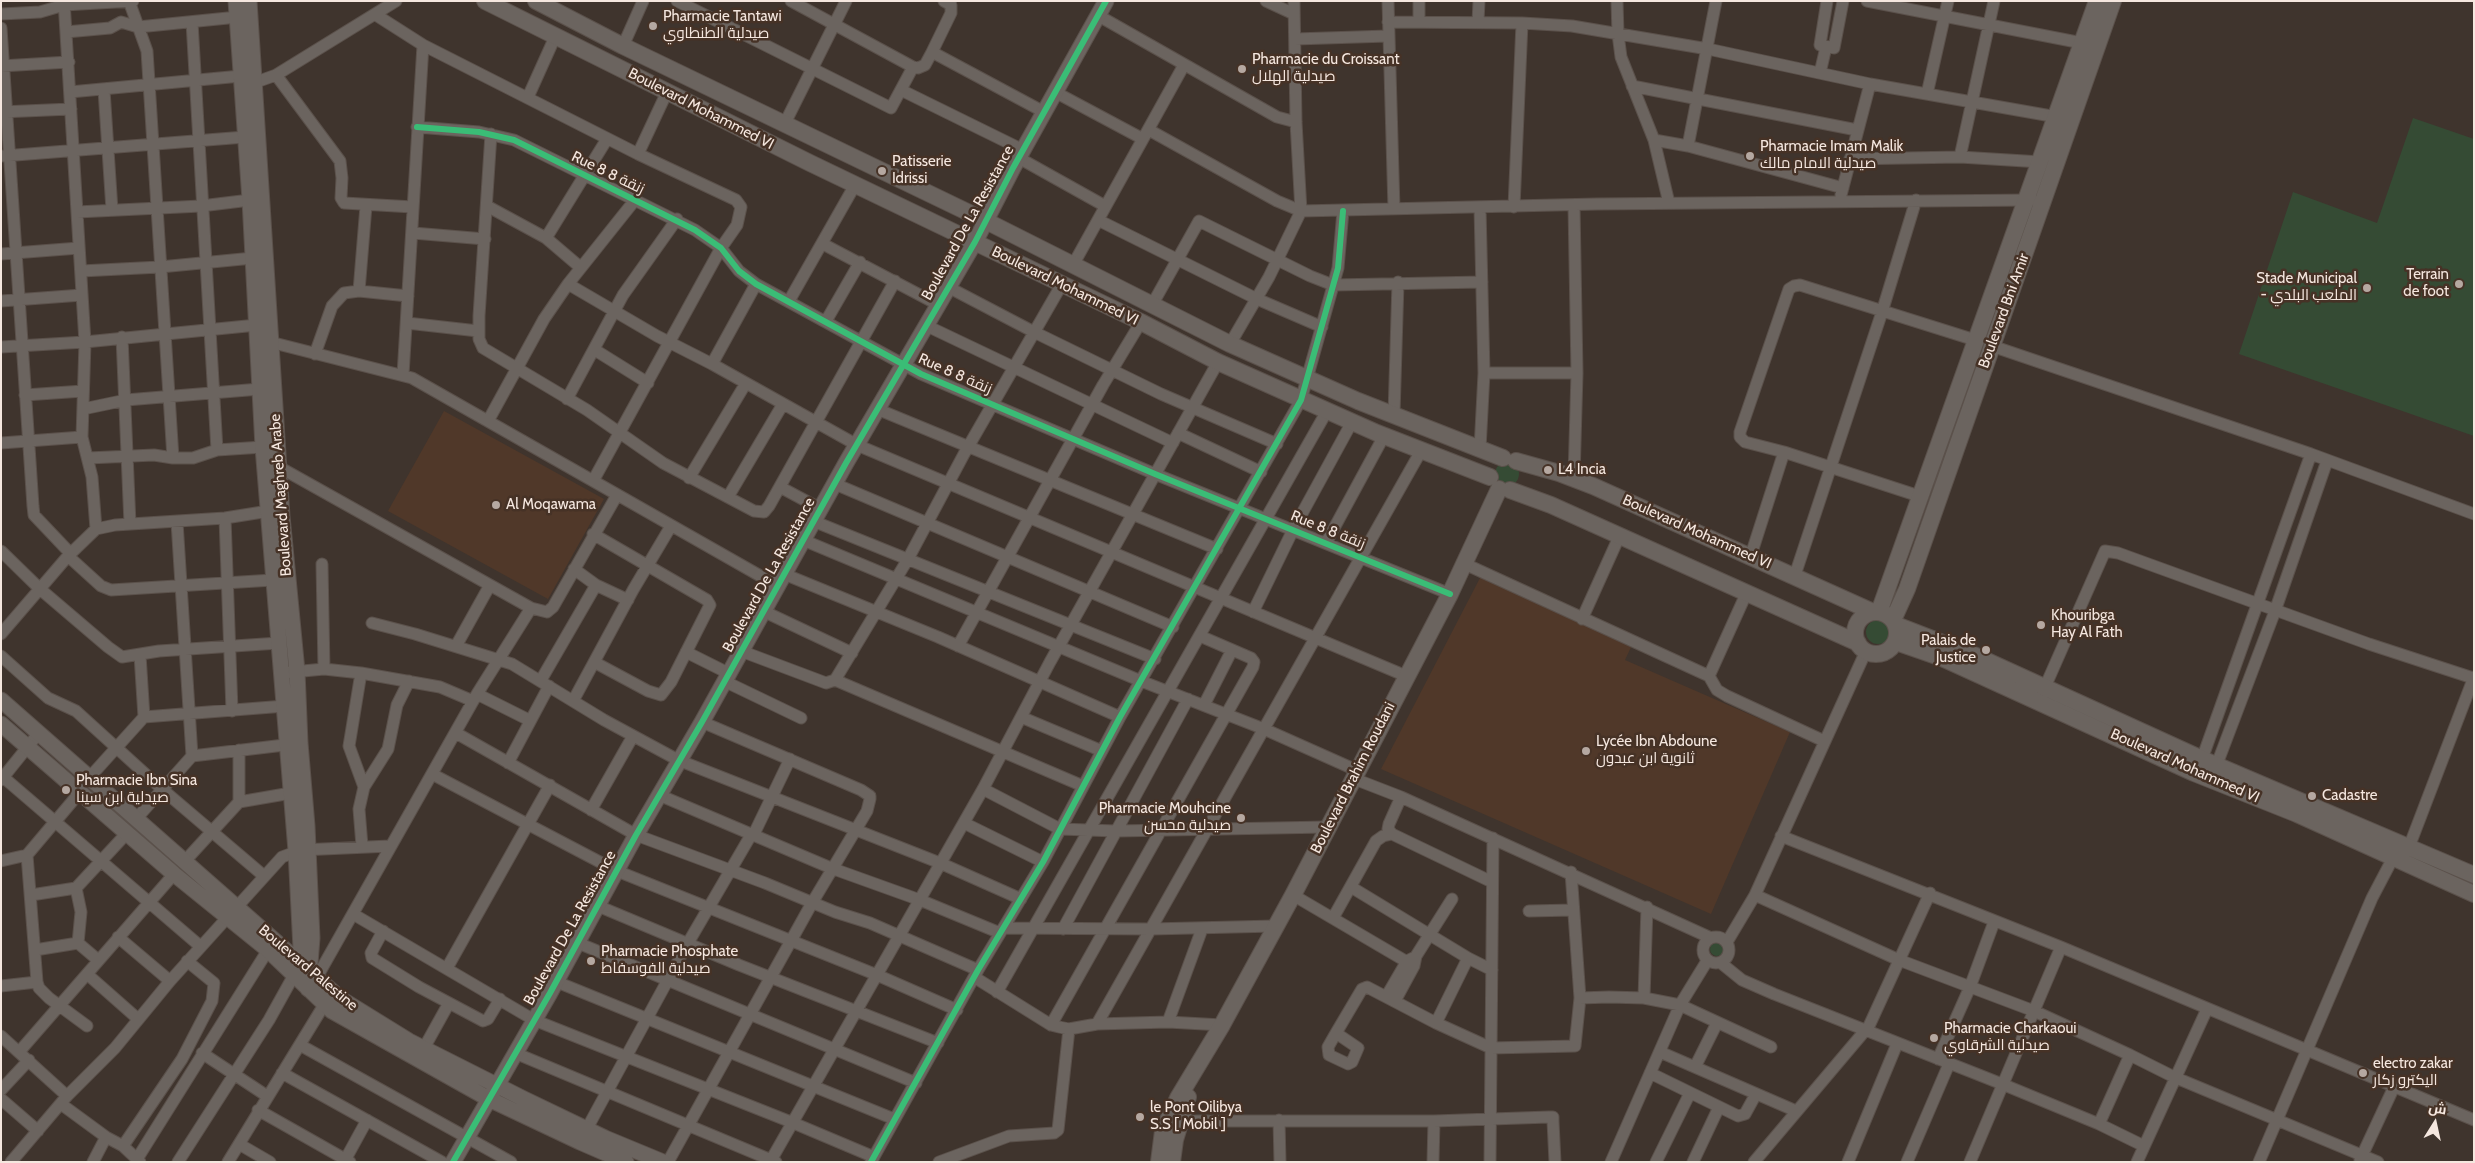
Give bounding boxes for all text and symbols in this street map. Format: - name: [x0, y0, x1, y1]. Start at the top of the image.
- place label: Pharmacie Tantawi صيدلية الطنطاوي: [663, 8, 782, 43]
- marker: Pharmacie Tantawi صيدلية الطنطاوي: [647, 20, 659, 32]
- place label: Pharmacie du Croissant صيدلية الهلال: [1252, 51, 1400, 86]
- marker: Pharmacie du Croissant صيدلية الهلال: [1236, 63, 1248, 75]
- street label: Boulevard Mohammed VI: [625, 64, 777, 154]
- place label: Pharmacie Imam Malik صيدلية الامام مالك: [1760, 138, 1903, 173]
- street label: Boulevard De La Resistance: [918, 143, 1018, 303]
- street label: Rue 8 8 زنقة: [569, 148, 647, 198]
- marker: Pharmacie Imam Malik صيدلية الامام مالك: [1744, 150, 1756, 162]
- place label: Patisserie Idrissi: [892, 153, 951, 188]
- marker: Patisserie Idrissi: [876, 165, 888, 177]
- street label: Boulevard Mohammed VI: [989, 243, 1141, 329]
- street label: Boulevard Bni Amir: [1975, 251, 2033, 371]
- place label: Terrain de foot: [2403, 266, 2449, 301]
- place label: Stade Municipal - الملعب البلدي: [2256, 270, 2357, 305]
- marker: Terrain de foot: [2453, 278, 2465, 290]
- marker: Stade Municipal - الملعب البلدي: [2361, 282, 2373, 294]
- street label: Rue 8 8 زنقة: [915, 350, 995, 398]
- street label: Boulevard Maghreb Arabe: [266, 413, 296, 577]
- place label: L4 Incia: [1558, 461, 1606, 479]
- marker: L4 Incia: [1542, 464, 1554, 476]
- street label: Boulevard Mohammed VI: [1620, 491, 1774, 573]
- street label: Boulevard De La Resistance: [719, 495, 819, 655]
- place label: Al Moqawama: [506, 496, 596, 514]
- marker: Al Moqawama: [490, 499, 502, 511]
- street label: Rue 8 8 زنقة: [1288, 507, 1368, 553]
- place label: Khouribga Hay Al Fath: [2051, 607, 2123, 642]
- marker: Khouribga Hay Al Fath: [2035, 619, 2047, 631]
- place label: Palais de Justice: [1921, 632, 1976, 667]
- marker: Palais de Justice: [1980, 644, 1992, 656]
- street label: Boulevard Brahim Roudani: [1307, 699, 1399, 857]
- street label: Boulevard Mohammed VI: [2108, 725, 2262, 807]
- place label: Lycée Ibn Abdoune ثانوية ابن عبدون: [1596, 733, 1717, 768]
- marker: Lycée Ibn Abdoune ثانوية ابن عبدون: [1580, 745, 1592, 757]
- place label: Pharmacie Ibn Sina صيدلية ابن سينا: [76, 772, 197, 807]
- marker: Pharmacie Ibn Sina صيدلية ابن سينا: [60, 784, 72, 796]
- place label: Cadastre: [2322, 787, 2377, 805]
- marker: Cadastre: [2306, 790, 2318, 802]
- place label: Pharmacie Mouhcine صيدلية محسن: [1099, 800, 1231, 835]
- marker: Pharmacie Mouhcine صيدلية محسن: [1235, 812, 1247, 824]
- street label: Boulevard De La Resistance: [520, 848, 620, 1008]
- street label: Boulevard Palestine: [255, 921, 361, 1015]
- place label: Pharmacie Phosphate صيدلية الفوسفاط: [601, 943, 738, 978]
- marker: Pharmacie Phosphate صيدلية الفوسفاط: [585, 955, 597, 967]
- place label: Pharmacie Charkaoui صيدلية الشرقاوي: [1944, 1020, 2076, 1055]
- marker: Pharmacie Charkaoui صيدلية الشرقاوي: [1928, 1032, 1940, 1044]
- place label: electro zakar اليكترو زكار: [2373, 1055, 2453, 1090]
- marker: electro zakar اليكترو زكار: [2357, 1067, 2369, 1079]
- north arrow: [2410, 1098, 2460, 1148]
- text: ش: [2427, 1098, 2448, 1119]
- place label: le Pont Oilibya S.S [ Mobil ]: [1150, 1099, 1242, 1134]
- marker: le Pont Oilibya S.S [ Mobil ]: [1134, 1111, 1146, 1123]

